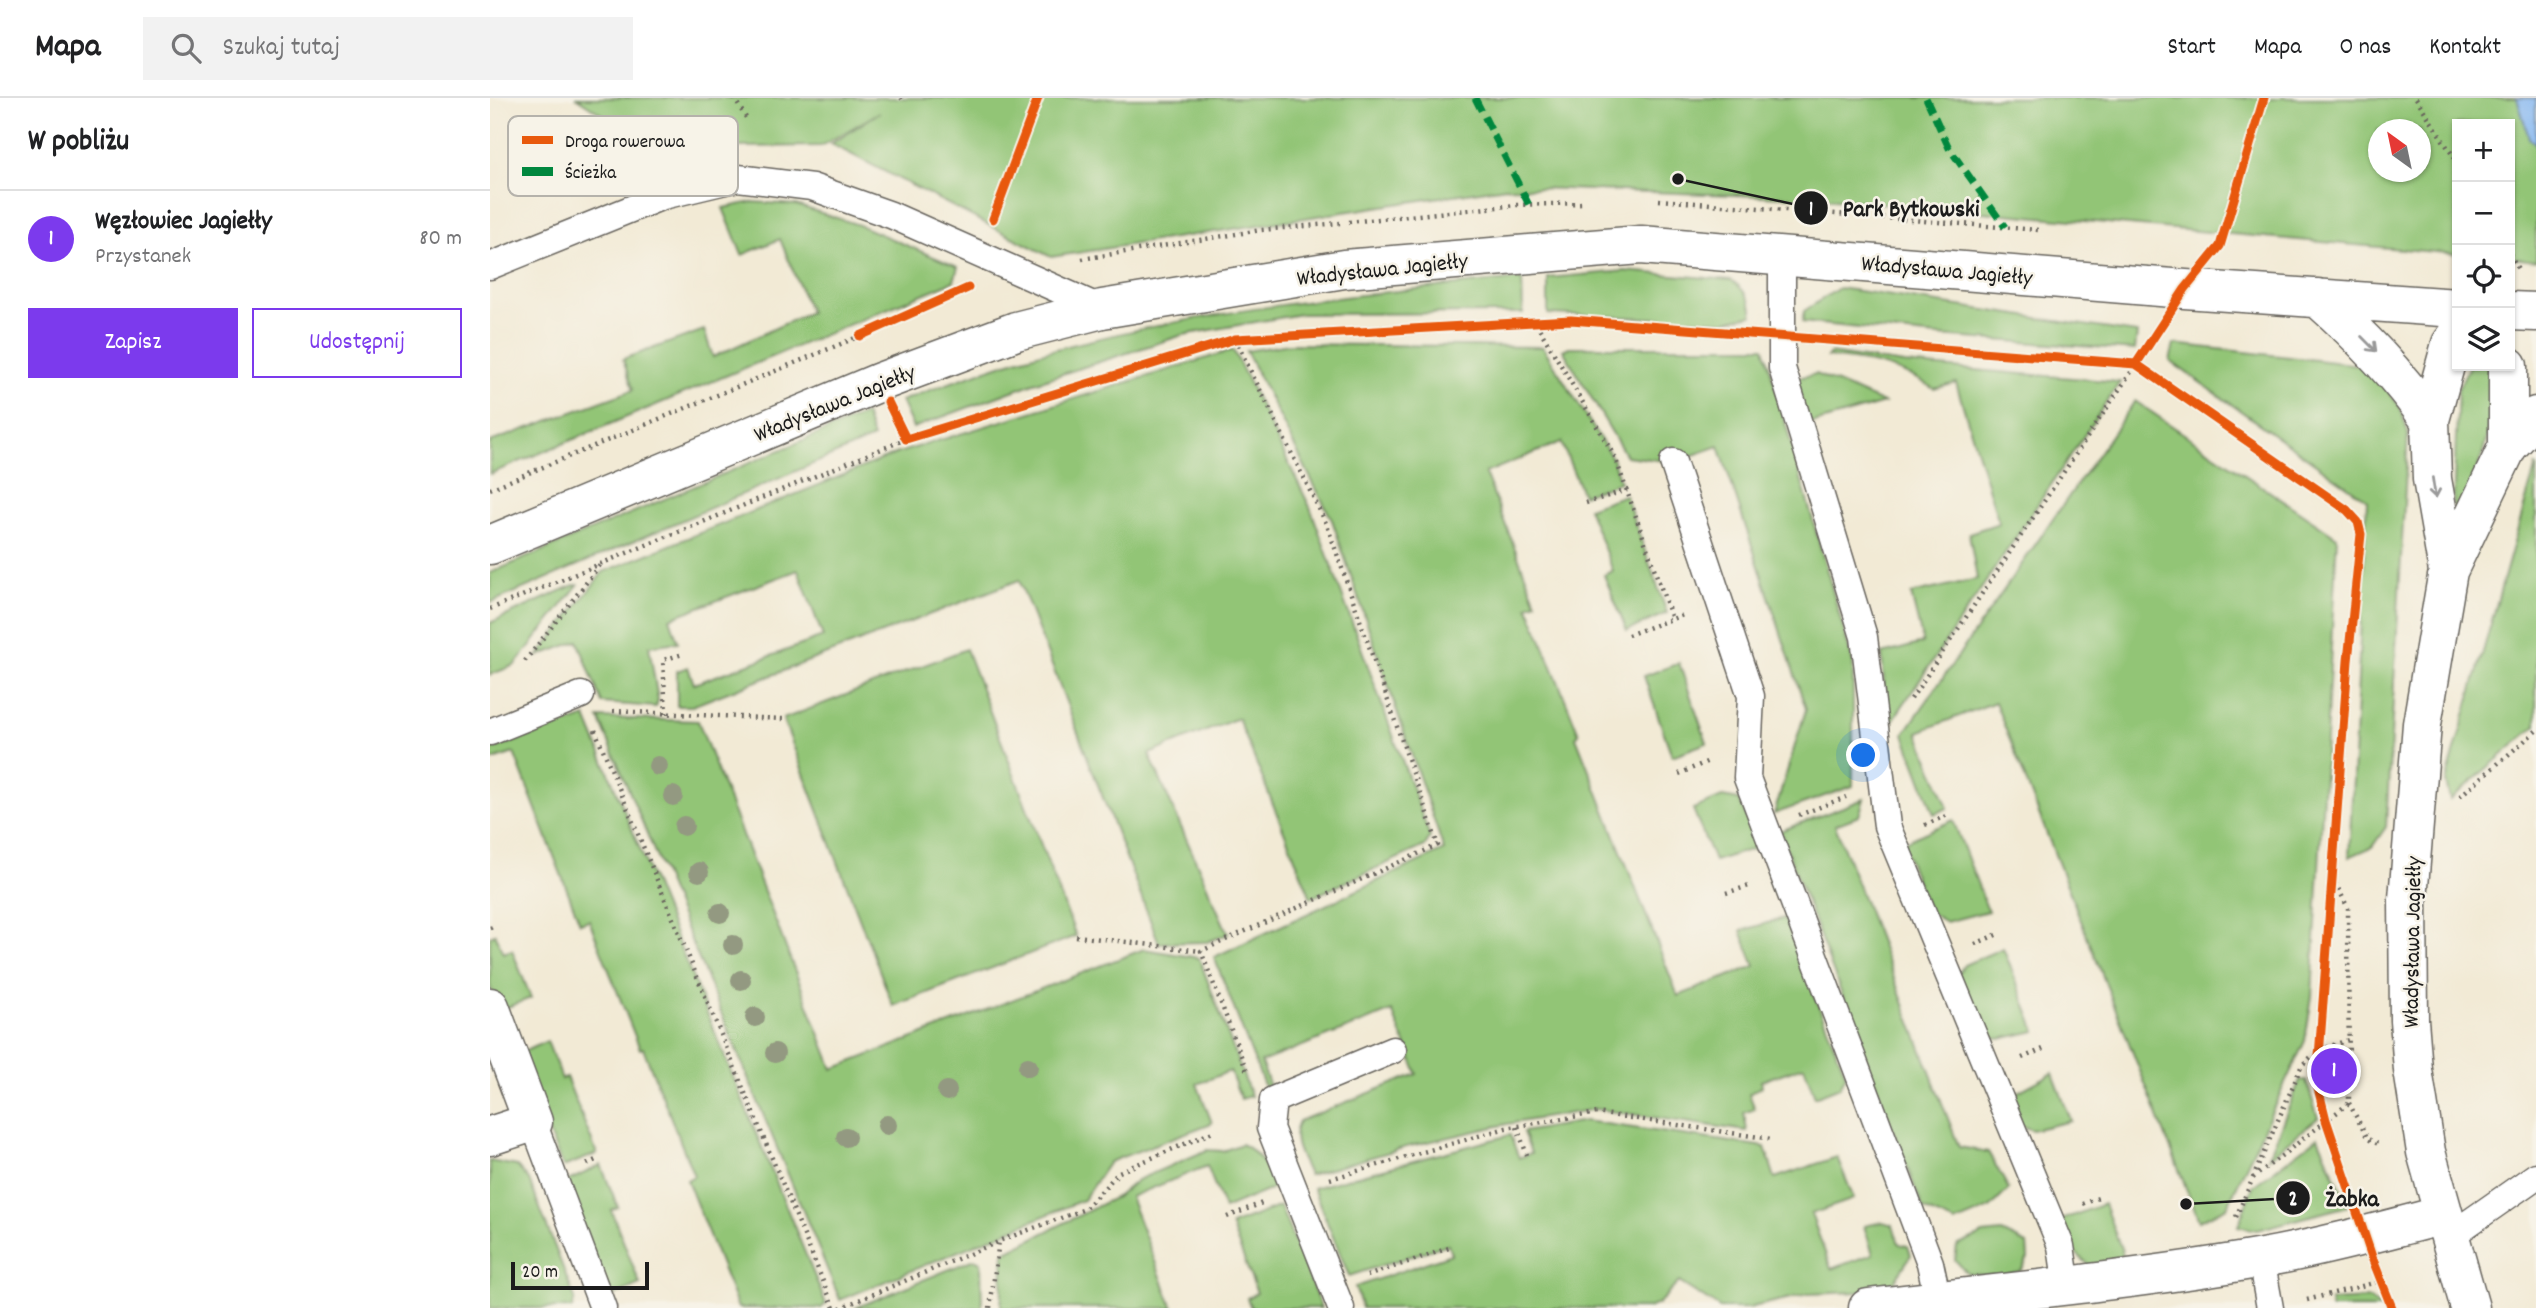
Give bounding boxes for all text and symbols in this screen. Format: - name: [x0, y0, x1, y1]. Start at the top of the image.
- search box: [143, 17, 633, 80]
- text: Mapa: [35, 25, 101, 72]
- icon: search: [167, 29, 205, 67]
- text: Szukaj tutaj: [223, 30, 340, 67]
- text: Start: [2167, 31, 2216, 65]
- text: Mapa: [2254, 31, 2302, 65]
- text: O nas: [2340, 31, 2391, 65]
- text: Kontakt: [2429, 31, 2501, 65]
- legend: [508, 116, 738, 196]
- north arrow: [2368, 119, 2431, 182]
- map controls: [2452, 119, 2515, 371]
- button: +: [2452, 119, 2515, 182]
- text: W pobliżu: [28, 122, 129, 165]
- text: Droga rowerowa: [565, 130, 686, 157]
- text: Ścieżka: [565, 161, 617, 188]
- button: −: [2452, 182, 2515, 245]
- callout: Park Bytkowski: [1794, 185, 1993, 230]
- text: Park Bytkowski: [1843, 194, 1980, 228]
- text: 1: [1809, 196, 1813, 226]
- text: Węzłowiec Jagiełły: [95, 204, 272, 241]
- text: 1: [48, 223, 54, 256]
- text: 80 m: [419, 223, 462, 256]
- text: Przystanek: [95, 241, 191, 274]
- button: locate: [2452, 245, 2515, 308]
- street label: Władysława Jagiełły: [1295, 246, 1470, 297]
- street label: Władysława Jagiełły: [1860, 249, 2034, 296]
- button: Zapisz: [28, 308, 238, 378]
- button: Udostępnij: [252, 308, 462, 378]
- button: layers: [2452, 308, 2515, 371]
- one-way arrow: [2360, 335, 2377, 352]
- street label: Władysława Jagiełły: [750, 358, 922, 453]
- one-way arrow: [2428, 476, 2441, 499]
- your location: [1846, 738, 1880, 772]
- street label: Władysława Jagiełły: [2397, 855, 2433, 1028]
- pin: 1: [2311, 1045, 2357, 1097]
- callout: Żabka: [2276, 1176, 2392, 1221]
- text: Żabka: [2325, 1184, 2379, 1218]
- text: 2: [2288, 1186, 2298, 1216]
- scale bar: [511, 1259, 649, 1291]
- text: 20 m: [522, 1260, 558, 1287]

